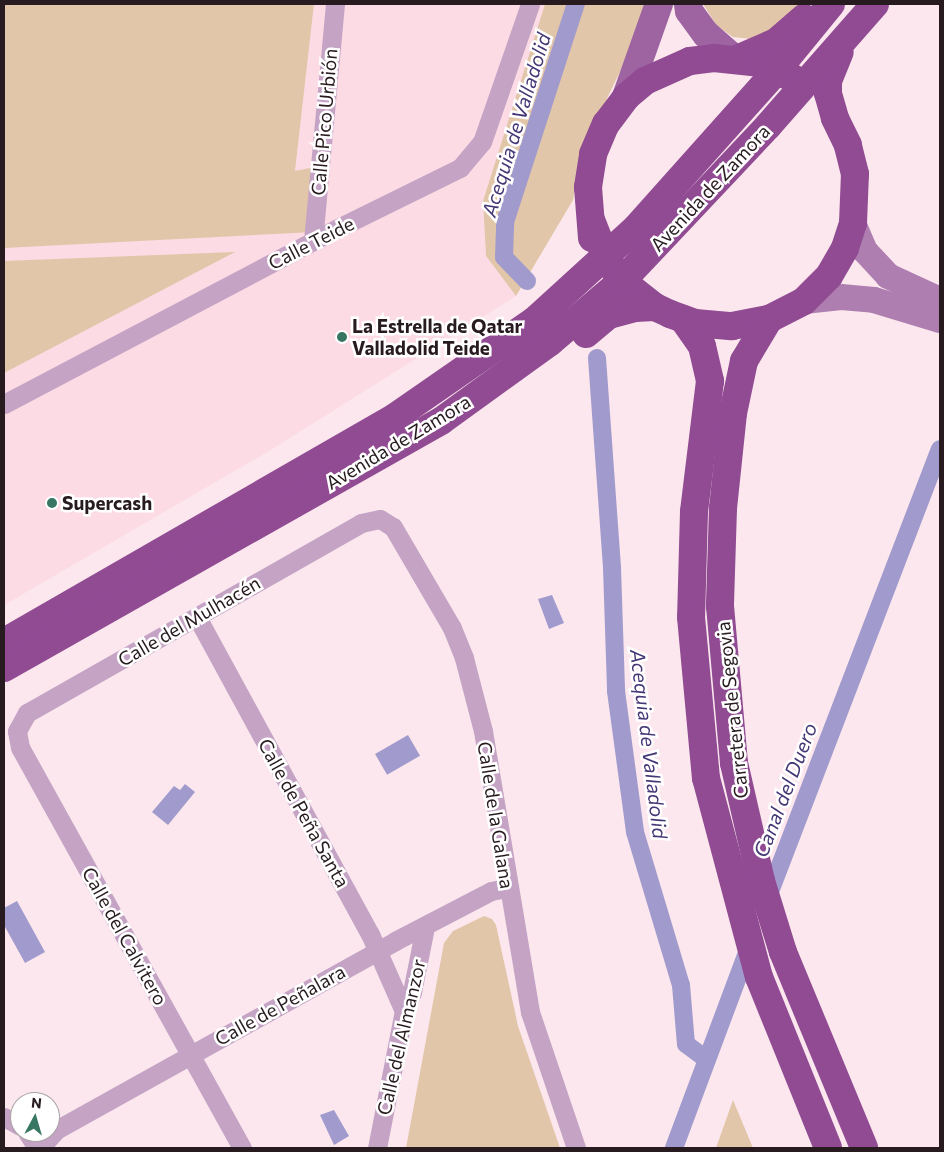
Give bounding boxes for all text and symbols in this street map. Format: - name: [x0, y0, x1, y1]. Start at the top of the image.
- water label: Acequia de Valladolid: [477, 30, 555, 220]
- street label: Calle Pico Urbión: [306, 48, 342, 196]
- street label: Avenida de Zamora: [645, 120, 775, 256]
- street label: Calle Teide: [264, 212, 358, 274]
- place label: La Estrella de Qatar Valladolid Teide: [352, 315, 522, 359]
- marker: La Estrella de Qatar Valladolid Teide: [336, 331, 348, 343]
- street label: Avenida de Zamora: [322, 390, 474, 494]
- place label: Supercash: [62, 492, 152, 514]
- marker: Supercash: [46, 497, 58, 509]
- street label: Calle del Mulhacén: [114, 571, 264, 671]
- street label: Carretera de Segovia: [711, 620, 753, 800]
- water label: Acequia de Valladolid: [625, 648, 673, 840]
- water label: Canal del Duero: [748, 719, 822, 861]
- street label: Calle de Peña Santa: [254, 735, 354, 891]
- street label: Calle de la Galana: [473, 740, 519, 890]
- street label: Calle del Calvitero: [78, 863, 172, 1009]
- street label: Calle del Almanzor: [372, 957, 430, 1117]
- street label: Calle de Peñalara: [211, 960, 349, 1050]
- north arrow: [10, 1092, 60, 1142]
- text: N: [30, 1094, 43, 1112]

